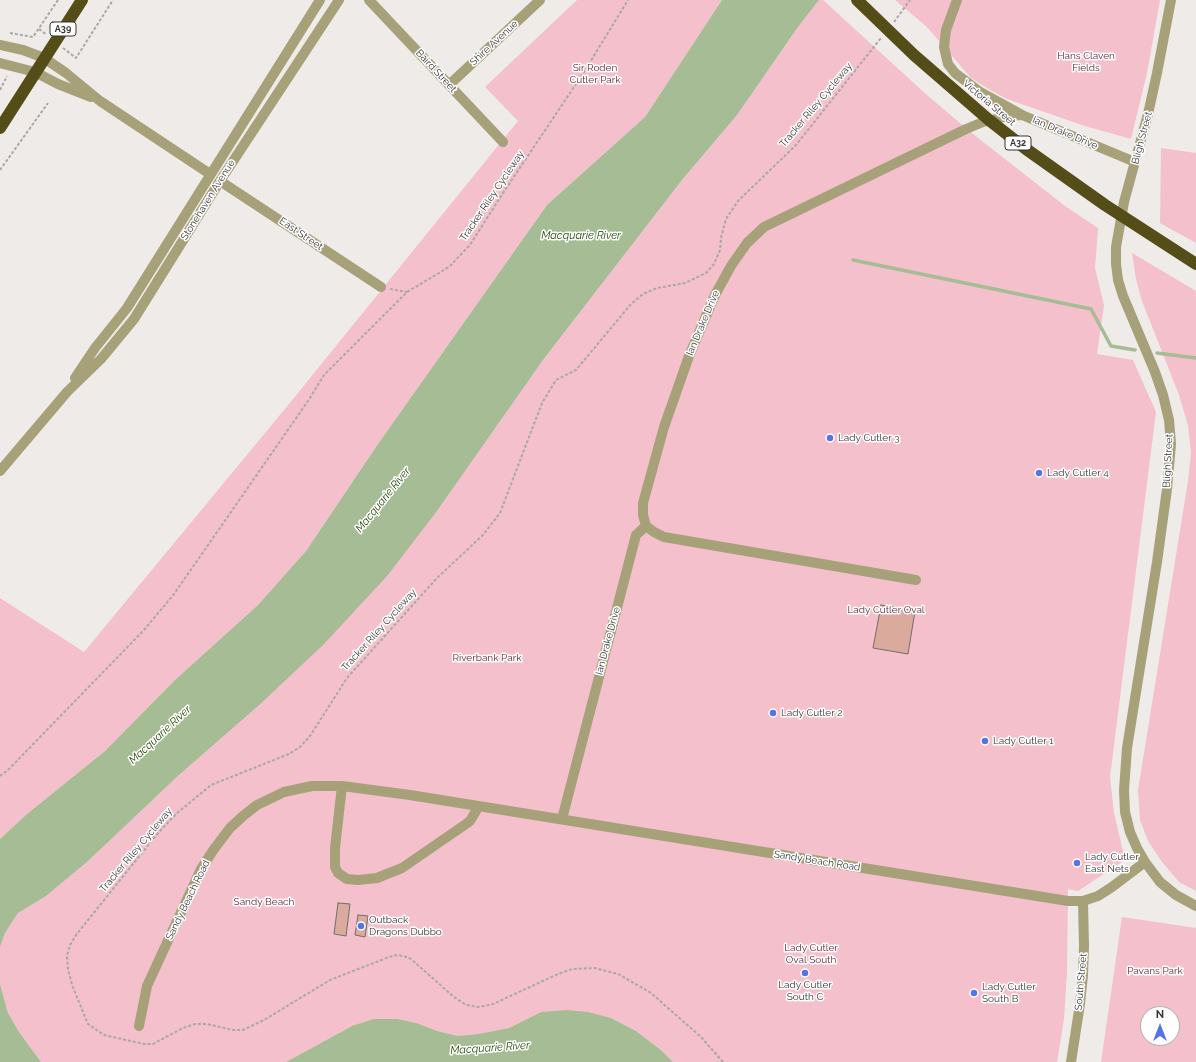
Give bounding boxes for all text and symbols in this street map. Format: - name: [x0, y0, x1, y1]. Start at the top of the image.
- street label: Shire Avenue: [468, 18, 520, 68]
- road number: A39: [50, 22, 76, 36]
- street label: Baird Street: [413, 47, 459, 95]
- park label: Hans Claven Fields: [1057, 50, 1115, 74]
- street label: Tracker Riley Cycleway: [777, 60, 855, 150]
- park label: Sir Roden Cutler Park: [569, 62, 621, 86]
- street label: Victoria Street: [960, 77, 1018, 129]
- street label: Bligh Street: [1129, 110, 1155, 166]
- street label: Ian Drake Drive: [1031, 114, 1099, 152]
- road number: A32: [1005, 136, 1031, 150]
- street label: Tracker Riley Cycleway: [457, 149, 527, 243]
- street label: Stonehaven Avenue: [178, 158, 238, 242]
- street label: East Street: [277, 215, 325, 253]
- water label: Macquarie River: [541, 229, 621, 243]
- street label: Ian Drake Drive: [684, 289, 722, 357]
- place label: Lady Cutler 3: [838, 432, 900, 444]
- marker: Lady Cutler 3: [825, 433, 835, 443]
- street label: Bligh Street: [1161, 434, 1175, 488]
- water label: Macquarie River: [353, 465, 413, 535]
- place label: Lady Cutler 4: [1047, 467, 1109, 479]
- marker: Lady Cutler 4: [1034, 468, 1044, 478]
- street label: Tracker Riley Cycleway: [339, 586, 419, 674]
- park label: Lady Cutler Oval: [847, 604, 925, 616]
- street label: Ian Drake Drive: [593, 606, 623, 676]
- park label: Riverbank Park: [453, 652, 521, 664]
- water label: Macquarie River: [126, 703, 194, 767]
- place label: Lady Cutler 2: [781, 707, 842, 719]
- marker: Lady Cutler 2: [768, 708, 778, 718]
- place label: Lady Cutler 1: [993, 735, 1054, 747]
- marker: Lady Cutler 1: [980, 736, 990, 746]
- street label: Tracker Riley Cycleway: [97, 805, 175, 895]
- street label: Sandy Beach Road: [773, 848, 861, 874]
- place label: Lady Cutler East Nets: [1085, 851, 1139, 874]
- street label: Sandy Beach Road: [163, 858, 213, 942]
- marker: Lady Cutler East Nets: [1072, 858, 1082, 868]
- park label: Sandy Beach: [234, 896, 294, 908]
- place label: Outback Dragons Dubbo: [369, 914, 442, 938]
- marker: Outback Dragons Dubbo: [356, 921, 366, 931]
- park label: Lady Cutler Oval South: [784, 942, 838, 966]
- street label: South Street: [1073, 953, 1089, 1011]
- park label: Pavans Park: [1127, 965, 1183, 977]
- marker: Lady Cutler South C: [800, 968, 810, 978]
- place label: Lady Cutler South C: [778, 979, 832, 1002]
- place label: Lady Cutler South B: [982, 981, 1036, 1004]
- marker: Lady Cutler South B: [969, 988, 979, 998]
- north arrow: [1140, 1006, 1180, 1046]
- text: N: [1156, 1008, 1164, 1021]
- water label: Macquarie River: [450, 1039, 530, 1057]

